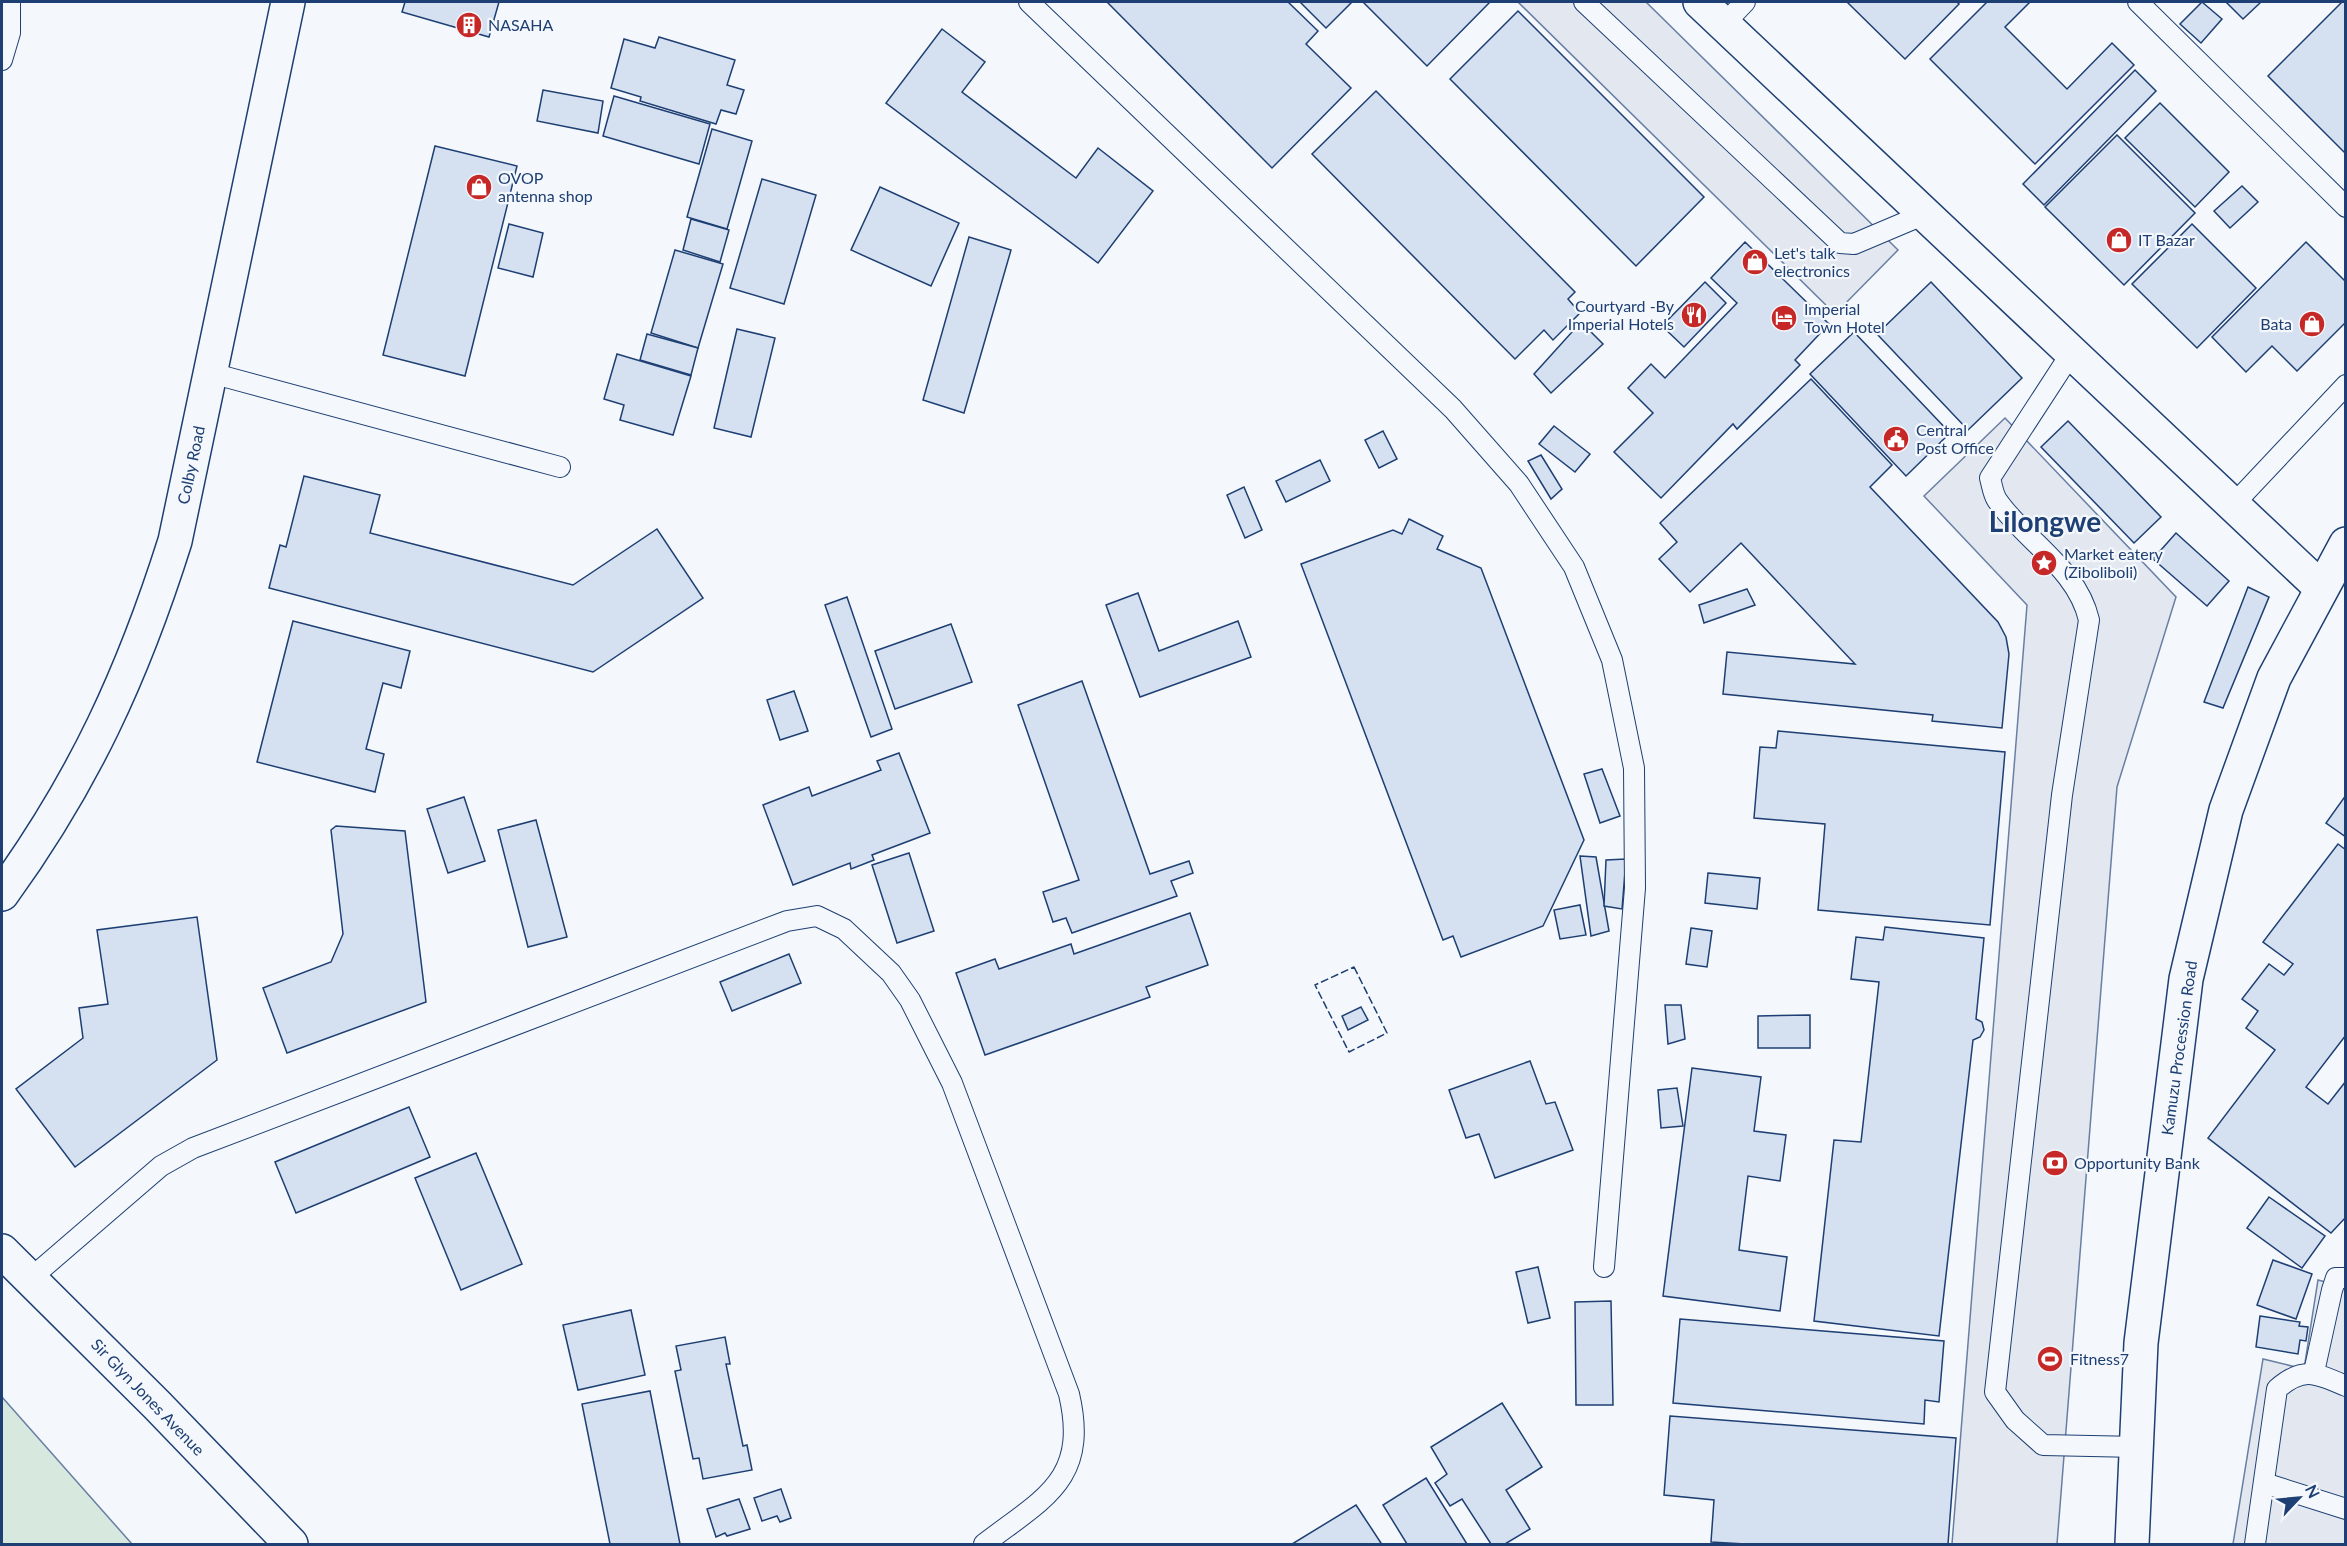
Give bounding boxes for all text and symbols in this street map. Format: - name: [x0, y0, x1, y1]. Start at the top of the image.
- building icon: NASAHA: [454, 10, 484, 40]
- place label: NASAHA: [488, 15, 554, 34]
- place label: OVOP antenna shop: [498, 168, 593, 205]
- shop icon: OVOP antenna shop: [464, 172, 494, 202]
- shop icon: IT Bazar: [2104, 225, 2134, 255]
- place label: IT Bazar: [2138, 230, 2195, 249]
- place label: Let's talk electronics: [1774, 243, 1850, 280]
- shop icon: Let's talk electronics: [1740, 247, 1770, 277]
- place label: Courtyard -By Imperial Hotels: [1568, 296, 1675, 333]
- place label: Imperial Town Hotel: [1804, 299, 1885, 336]
- restaurant icon: Courtyard -By Imperial Hotels: [1679, 300, 1709, 330]
- hotel icon: Imperial Town Hotel: [1769, 303, 1799, 333]
- shop icon: Bata: [2297, 309, 2327, 339]
- place label: Bata: [2260, 314, 2292, 333]
- place label: Central Post Office: [1916, 420, 1994, 457]
- street label: Colby Road: [173, 424, 208, 506]
- public building icon: Central Post Office: [1881, 424, 1911, 454]
- district label: Lilongwe: [1989, 504, 2101, 538]
- place label: Market eatery (Ziboliboli): [2064, 544, 2164, 581]
- place icon: Market eatery (Ziboliboli): [2029, 548, 2059, 578]
- street label: Kamuzu Procession Road: [2157, 959, 2200, 1136]
- bank icon: Opportunity Bank: [2040, 1148, 2070, 1178]
- place label: Opportunity Bank: [2074, 1153, 2201, 1172]
- street label: Sir Glyn Jones Avenue: [88, 1334, 209, 1459]
- sports icon: Fitness7: [2035, 1344, 2065, 1374]
- place label: Fitness7: [2070, 1349, 2129, 1368]
- north arrow: [2269, 1468, 2329, 1528]
- text: N: [2302, 1482, 2324, 1501]

